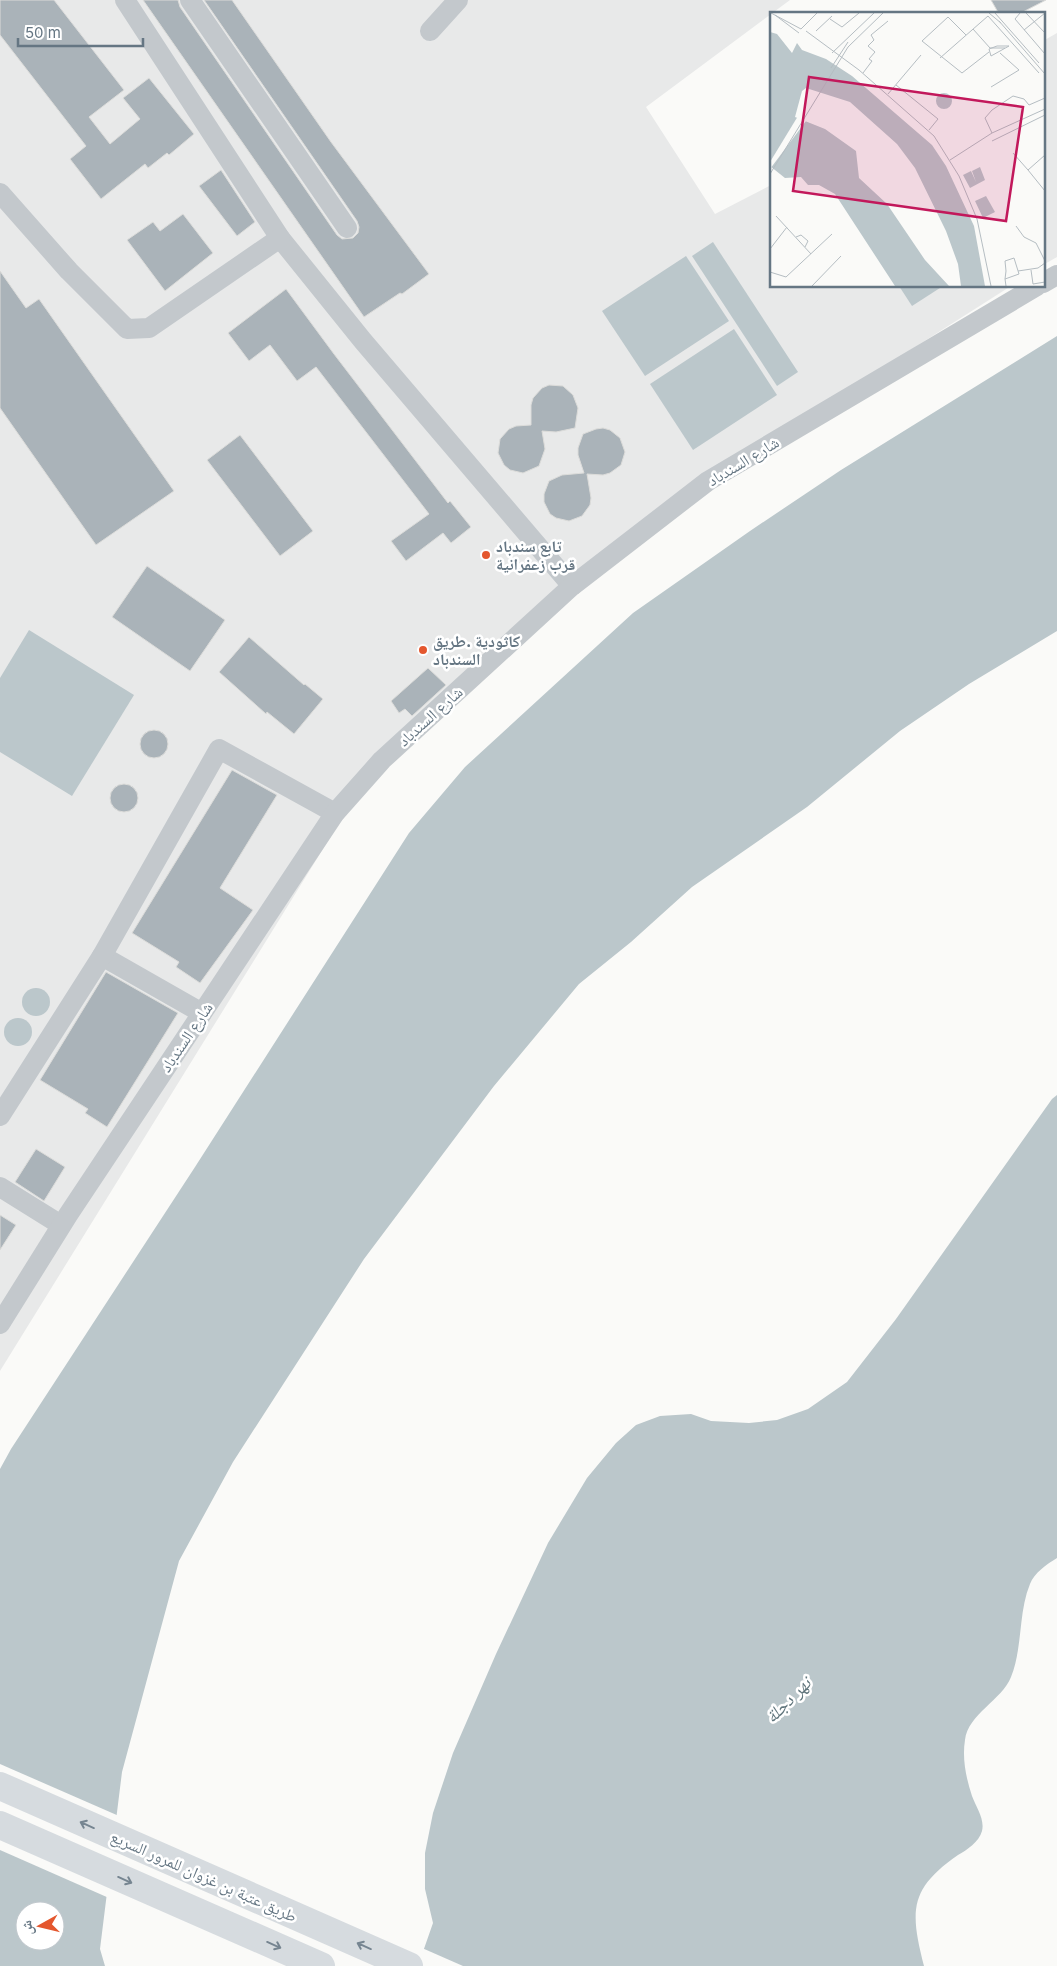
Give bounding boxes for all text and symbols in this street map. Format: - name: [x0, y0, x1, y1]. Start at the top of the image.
- inset map: [770, 12, 1044, 288]
- scale bar: [18, 15, 142, 47]
- text: 50 m: [25, 23, 61, 42]
- street label: شارع السندباد: [704, 432, 783, 491]
- place label: تابع سندباد قرب زعفرانية: [496, 536, 575, 574]
- marker: تابع سندباد قرب زعفرانية: [480, 549, 492, 561]
- place label: كاثودية .طريق السندباد: [433, 631, 520, 669]
- marker: كاثودية .طريق السندباد: [417, 644, 429, 656]
- street label: شارع السندباد: [394, 682, 467, 751]
- street label: شارع السندباد: [155, 998, 218, 1076]
- water label: نهر دجلة: [761, 1670, 817, 1727]
- one-way arrow: [80, 1819, 95, 1829]
- street label: طريق عتبة بن غزوان للمرور السريع: [108, 1826, 300, 1927]
- one-way arrow: [117, 1875, 132, 1885]
- north arrow: [15, 1901, 65, 1951]
- text: ش: [17, 1919, 37, 1936]
- one-way arrow: [266, 1941, 281, 1951]
- one-way arrow: [357, 1941, 372, 1951]

